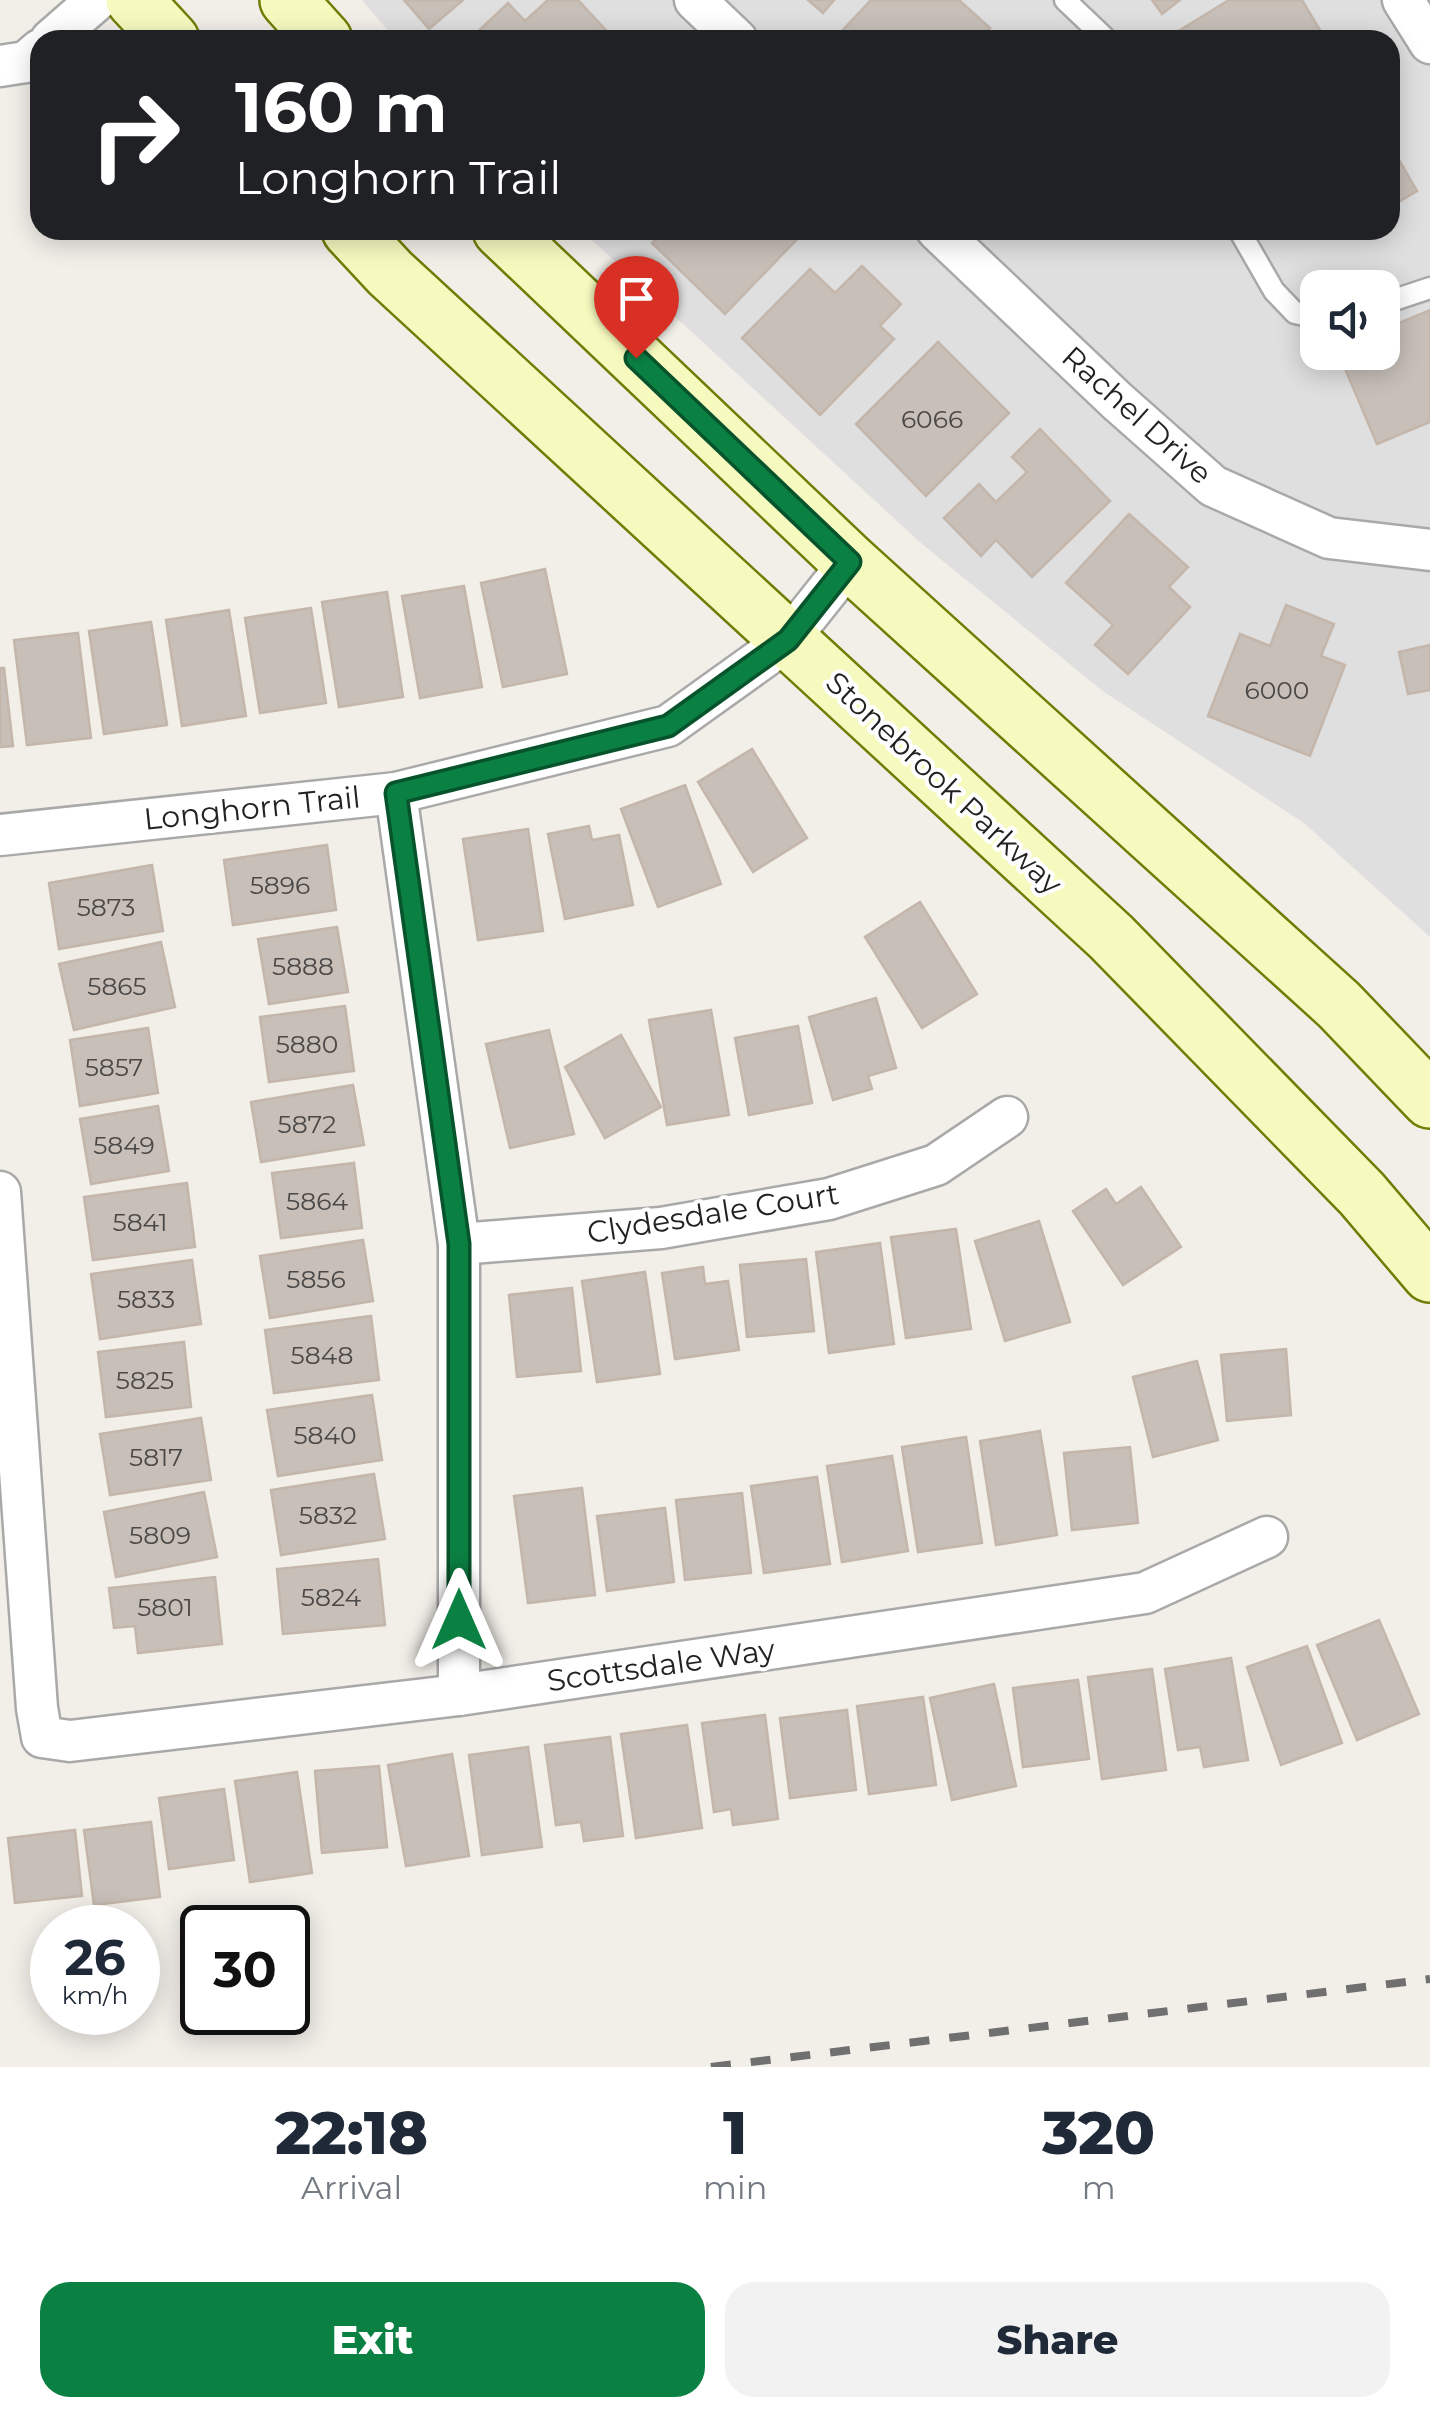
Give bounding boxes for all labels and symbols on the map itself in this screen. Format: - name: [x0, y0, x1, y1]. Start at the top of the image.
- pin: [594, 256, 679, 359]
- street label: Rachel Drive: [1054, 338, 1220, 492]
- house number: 6066: [901, 404, 963, 434]
- street label: Stonebrook Parkway: [818, 664, 1070, 903]
- house number: 6000: [1245, 675, 1309, 705]
- street label: Longhorn Trail: [142, 778, 362, 838]
- house number: 5896: [250, 870, 310, 900]
- house number: 5873: [77, 892, 135, 922]
- house number: 5888: [272, 951, 334, 981]
- house number: 5865: [87, 971, 147, 1001]
- house number: 5880: [276, 1029, 338, 1059]
- house number: 5857: [85, 1052, 143, 1082]
- house number: 5872: [277, 1109, 337, 1139]
- house number: 5849: [93, 1130, 155, 1160]
- street label: Clydesdale Court: [584, 1175, 842, 1251]
- house number: 5864: [286, 1186, 348, 1216]
- house number: 5841: [112, 1207, 168, 1237]
- house number: 5856: [286, 1264, 346, 1294]
- house number: 5833: [117, 1284, 175, 1314]
- house number: 5848: [291, 1340, 353, 1370]
- house number: 5825: [116, 1365, 174, 1395]
- house number: 5840: [293, 1420, 357, 1450]
- house number: 5817: [129, 1442, 183, 1472]
- house number: 5832: [299, 1500, 357, 1530]
- house number: 5809: [129, 1520, 191, 1550]
- position arrow: [407, 1568, 511, 1672]
- house number: 5824: [301, 1582, 362, 1612]
- house number: 5801: [137, 1592, 193, 1622]
- street label: Scottsdale Way: [545, 1631, 778, 1699]
- speed limit sign: 30: [180, 1905, 310, 2035]

